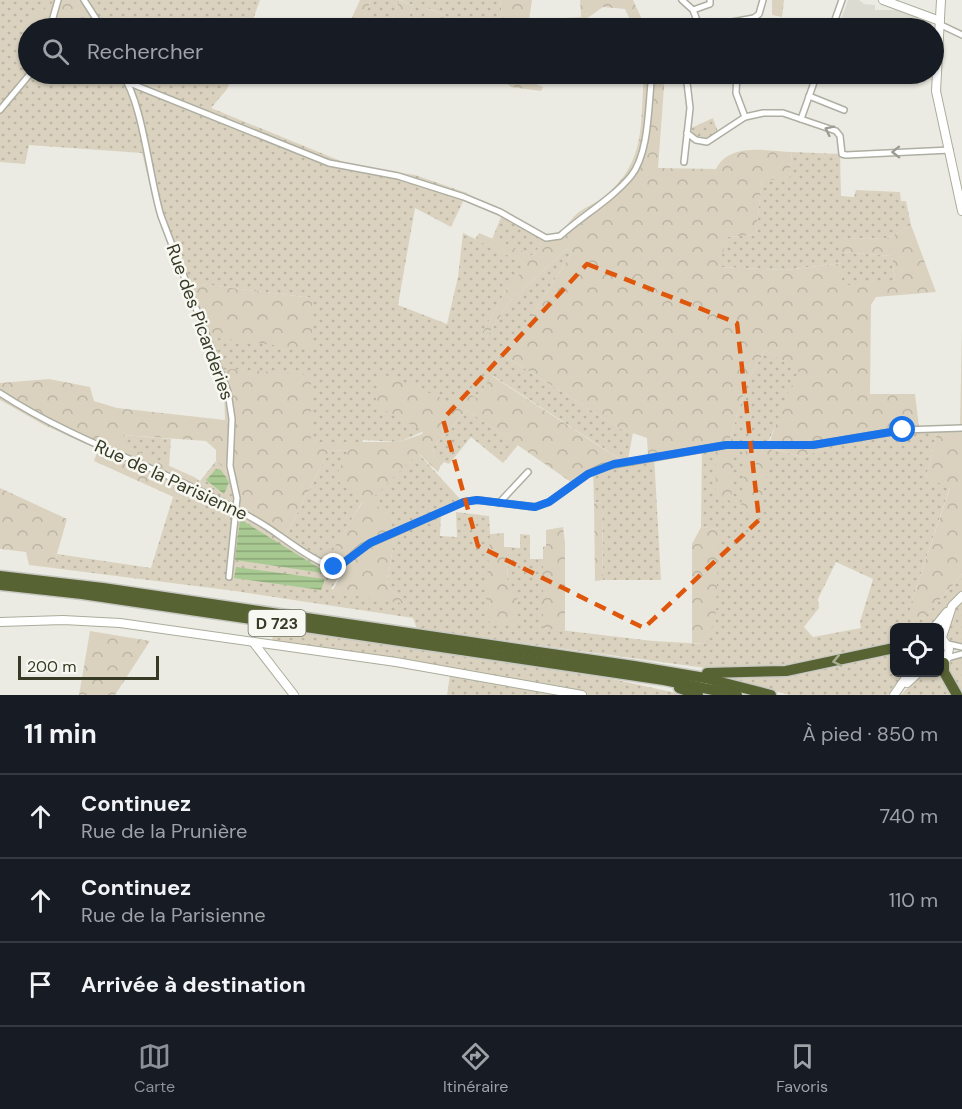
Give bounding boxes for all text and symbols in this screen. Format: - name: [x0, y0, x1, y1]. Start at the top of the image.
- search box: [18, 18, 944, 84]
- icon: search: [39, 35, 72, 68]
- text: Rechercher: [87, 37, 203, 66]
- one-way arrow: [825, 125, 836, 137]
- one-way arrow: [892, 145, 901, 158]
- street label: Rue des Picarderies: [161, 241, 239, 403]
- route start: [889, 416, 915, 442]
- street label: Rue de la Parisienne: [91, 434, 251, 526]
- route end: [320, 553, 346, 579]
- road number: D 723: [248, 610, 306, 636]
- map controls: [890, 623, 944, 677]
- button: locate: [890, 623, 944, 677]
- scale bar: [18, 653, 159, 680]
- one-way arrow: [833, 654, 843, 667]
- text: 200 m: [27, 656, 76, 677]
- text: 11 min: [24, 717, 97, 751]
- text: À pied · 850 m: [802, 721, 938, 747]
- text: Continuez: [81, 789, 191, 818]
- icon: ahead: [24, 800, 57, 833]
- text: 740 m: [880, 803, 938, 829]
- text: Rue de la Prunière: [81, 818, 247, 844]
- text: Continuez: [81, 873, 191, 902]
- icon: ahead: [24, 884, 57, 917]
- text: 110 m: [889, 887, 938, 913]
- text: Rue de la Parisienne: [81, 902, 266, 928]
- icon: arrive: [24, 968, 57, 1001]
- text: Arrivée à destination: [81, 970, 306, 999]
- tab: Carte: [134, 1040, 175, 1097]
- tab: Itinéraire: [443, 1040, 508, 1097]
- tab: Favoris: [776, 1040, 828, 1097]

